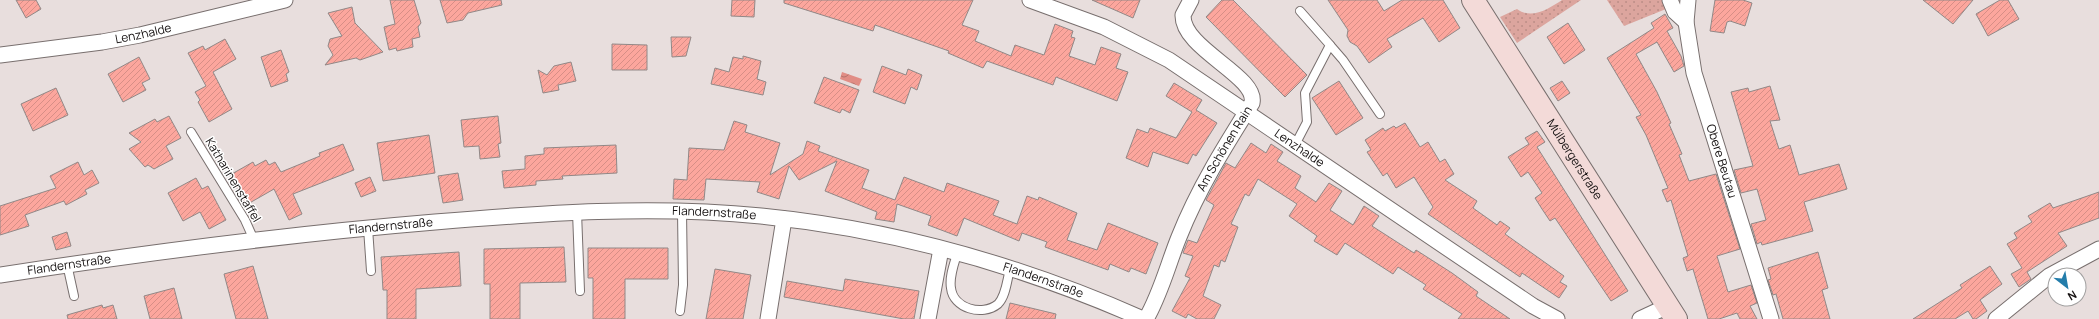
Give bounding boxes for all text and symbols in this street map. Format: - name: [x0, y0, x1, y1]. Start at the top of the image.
- street label: Lenzhalde: [114, 19, 173, 47]
- street label: Am Schönen Rain: [1193, 103, 1256, 194]
- street label: Mülbergerstraße: [1543, 116, 1607, 203]
- street label: Obere Beutau: [1702, 122, 1742, 200]
- street label: Lenzhalde: [1271, 125, 1328, 171]
- street label: Katharinenstaffel: [201, 134, 265, 225]
- street label: Flandernstraße: [672, 202, 757, 224]
- street label: Flandernstraße: [348, 213, 434, 238]
- street label: Flandernstraße: [26, 250, 112, 279]
- street label: Flandernstraße: [1001, 258, 1086, 302]
- north arrow: [2047, 267, 2087, 307]
- text: N: [2065, 288, 2080, 305]

